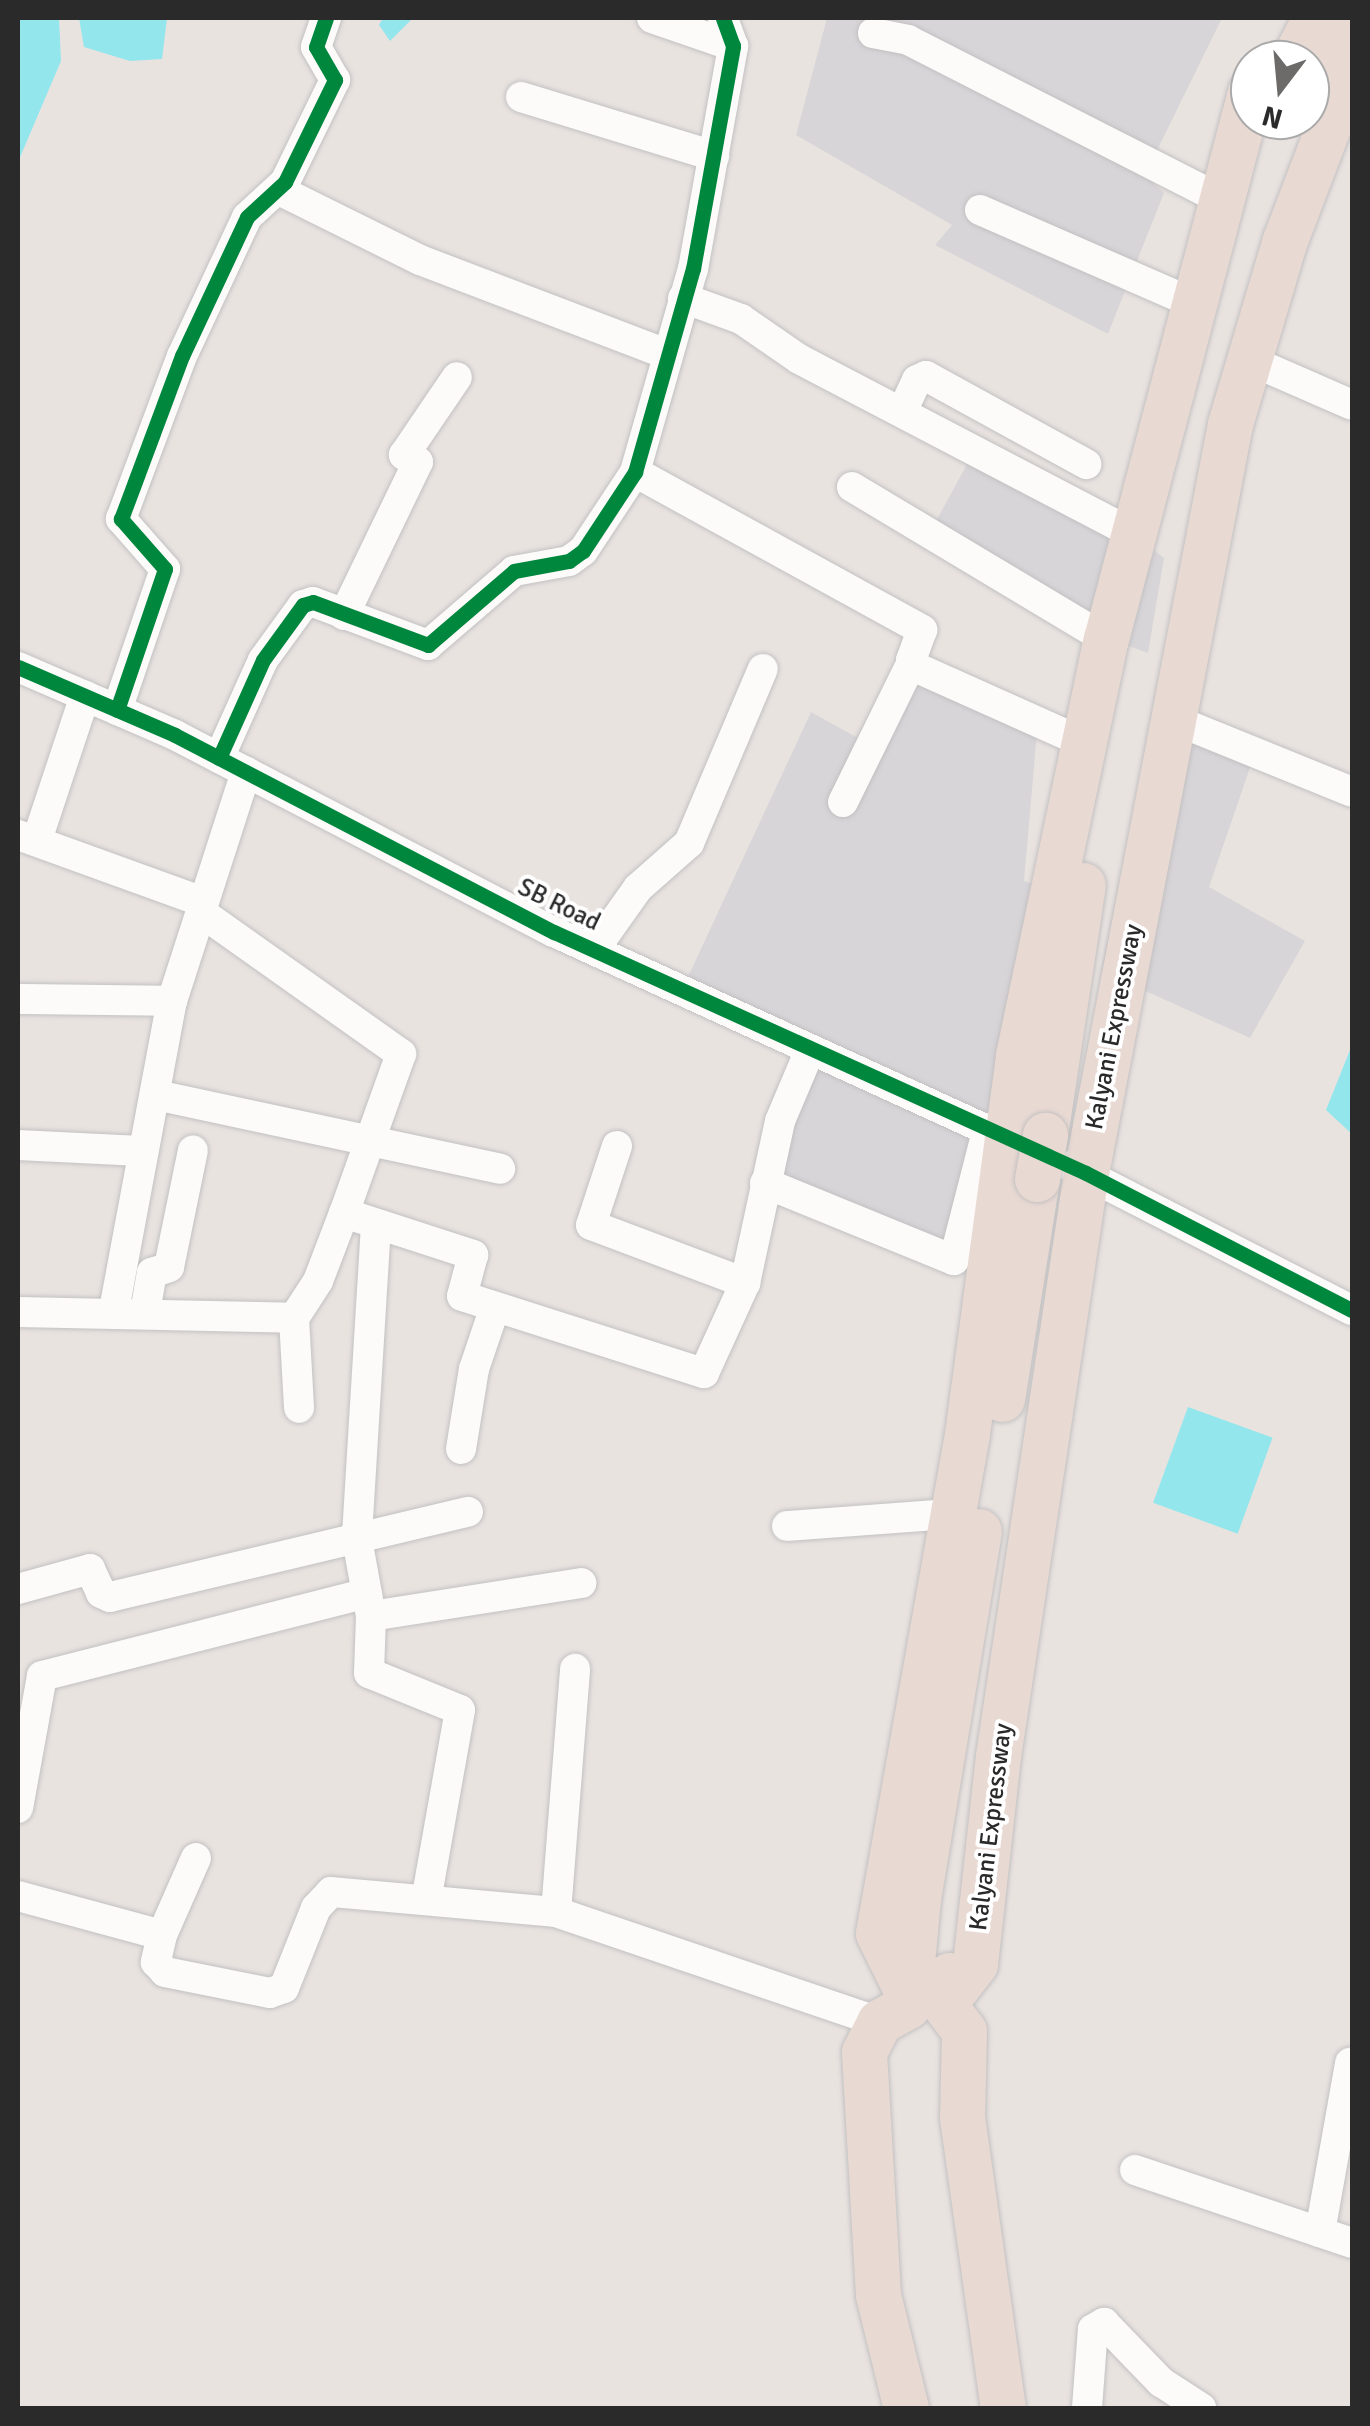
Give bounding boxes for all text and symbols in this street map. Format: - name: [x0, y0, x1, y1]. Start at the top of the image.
- north arrow: [1230, 40, 1330, 140]
- text: N: [1258, 98, 1286, 136]
- street label: SB Road: [513, 872, 605, 938]
- street label: Kalyani Expressway: [1079, 922, 1149, 1132]
- street label: Kalyani Expressway: [963, 1722, 1019, 1932]

